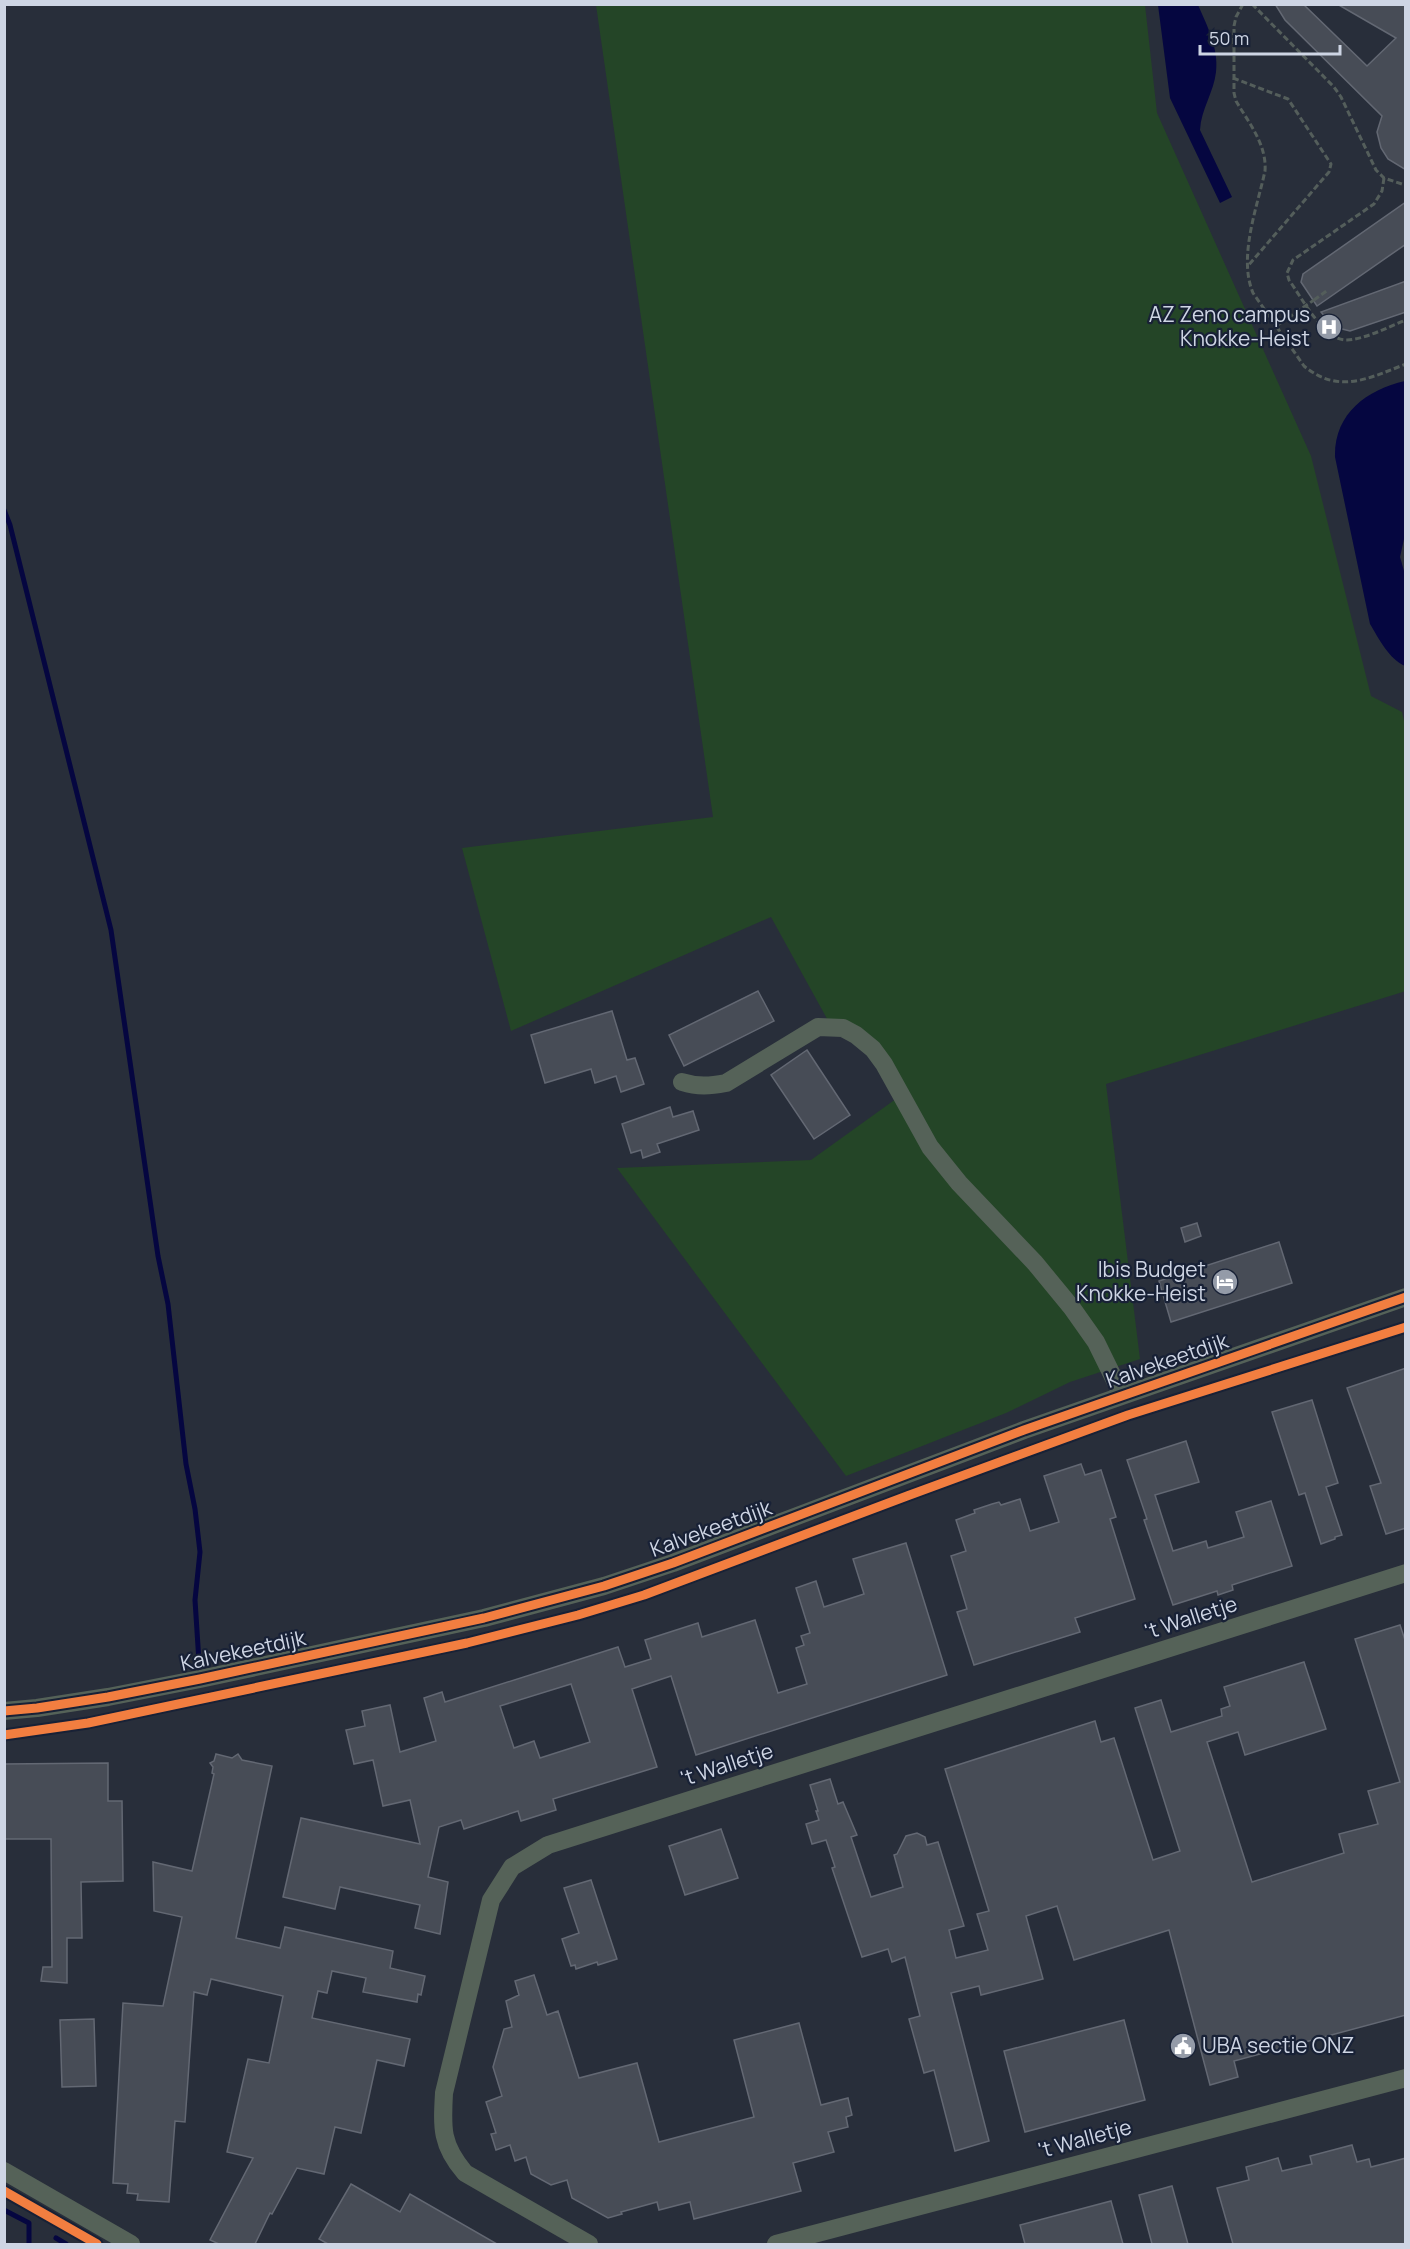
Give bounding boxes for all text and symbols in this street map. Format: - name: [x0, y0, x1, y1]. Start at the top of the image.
- scale bar: [1200, 18, 1340, 56]
- text: 50 m: [1209, 26, 1249, 50]
- place label: AZ Zeno campus Knokke-Heist: [1149, 300, 1310, 352]
- hospital icon: AZ Zeno campus Knokke-Heist: [1314, 312, 1344, 342]
- place label: Ibis Budget Knokke-Heist: [1076, 1255, 1206, 1307]
- hotel icon: Ibis Budget Knokke-Heist: [1210, 1267, 1240, 1297]
- street label: Kalvekeetdijk: [1102, 1326, 1232, 1394]
- street label: Kalvekeetdijk: [646, 1493, 776, 1563]
- street label: 't Walletje: [1141, 1589, 1240, 1645]
- street label: Kalvekeetdijk: [178, 1623, 309, 1677]
- street label: 't Walletje: [677, 1736, 776, 1792]
- public building icon: UBA sectie ONZ: [1168, 2031, 1198, 2061]
- place label: UBA sectie ONZ: [1202, 2031, 1354, 2059]
- street label: 't Walletje: [1035, 2112, 1134, 2164]

